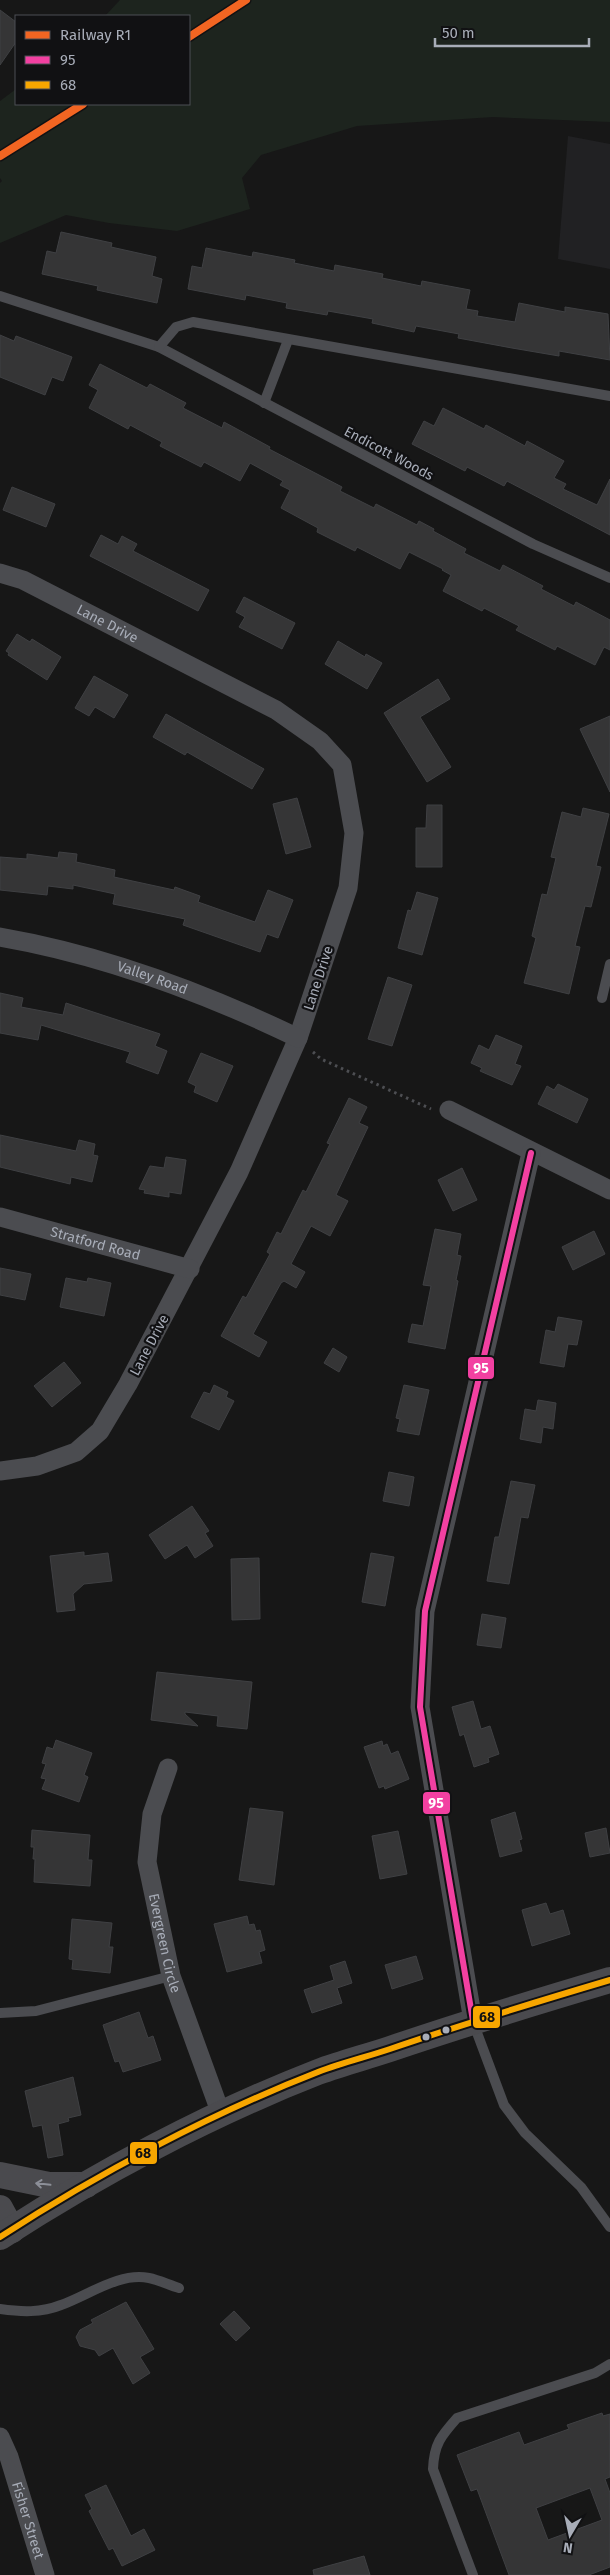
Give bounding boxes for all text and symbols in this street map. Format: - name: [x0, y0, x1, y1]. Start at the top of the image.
- legend: [15, 15, 190, 105]
- scale bar: [435, 15, 589, 47]
- text: 50 m: [442, 24, 475, 42]
- text: Railway R1: [60, 26, 131, 44]
- text: 95: [60, 51, 75, 69]
- text: 68: [60, 76, 76, 94]
- street label: Endicott Woods: [341, 423, 437, 484]
- street label: Lane Drive: [74, 601, 141, 647]
- street label: Lane Drive: [300, 944, 337, 1013]
- street label: Valley Road: [115, 958, 190, 998]
- street label: Stratford Road: [49, 1223, 142, 1264]
- street label: Lane Drive: [126, 1312, 173, 1379]
- line badge: 95: [467, 1356, 495, 1380]
- text: 95: [473, 1360, 489, 1377]
- line badge: 95: [422, 1791, 451, 1815]
- text: 95: [428, 1795, 444, 1812]
- street label: Evergreen Circle: [145, 1892, 184, 1995]
- line badge: 68: [472, 2005, 501, 2029]
- text: 68: [479, 2009, 495, 2026]
- unlabelled marker: [441, 2025, 451, 2035]
- unlabelled marker: [421, 2032, 431, 2042]
- line badge: 68: [129, 2141, 158, 2165]
- text: 68: [135, 2145, 151, 2162]
- one-way arrow: [35, 2179, 51, 2189]
- street label: Fisher Street: [8, 2480, 48, 2562]
- north arrow: [545, 2510, 595, 2560]
- text: N: [562, 2538, 574, 2556]

